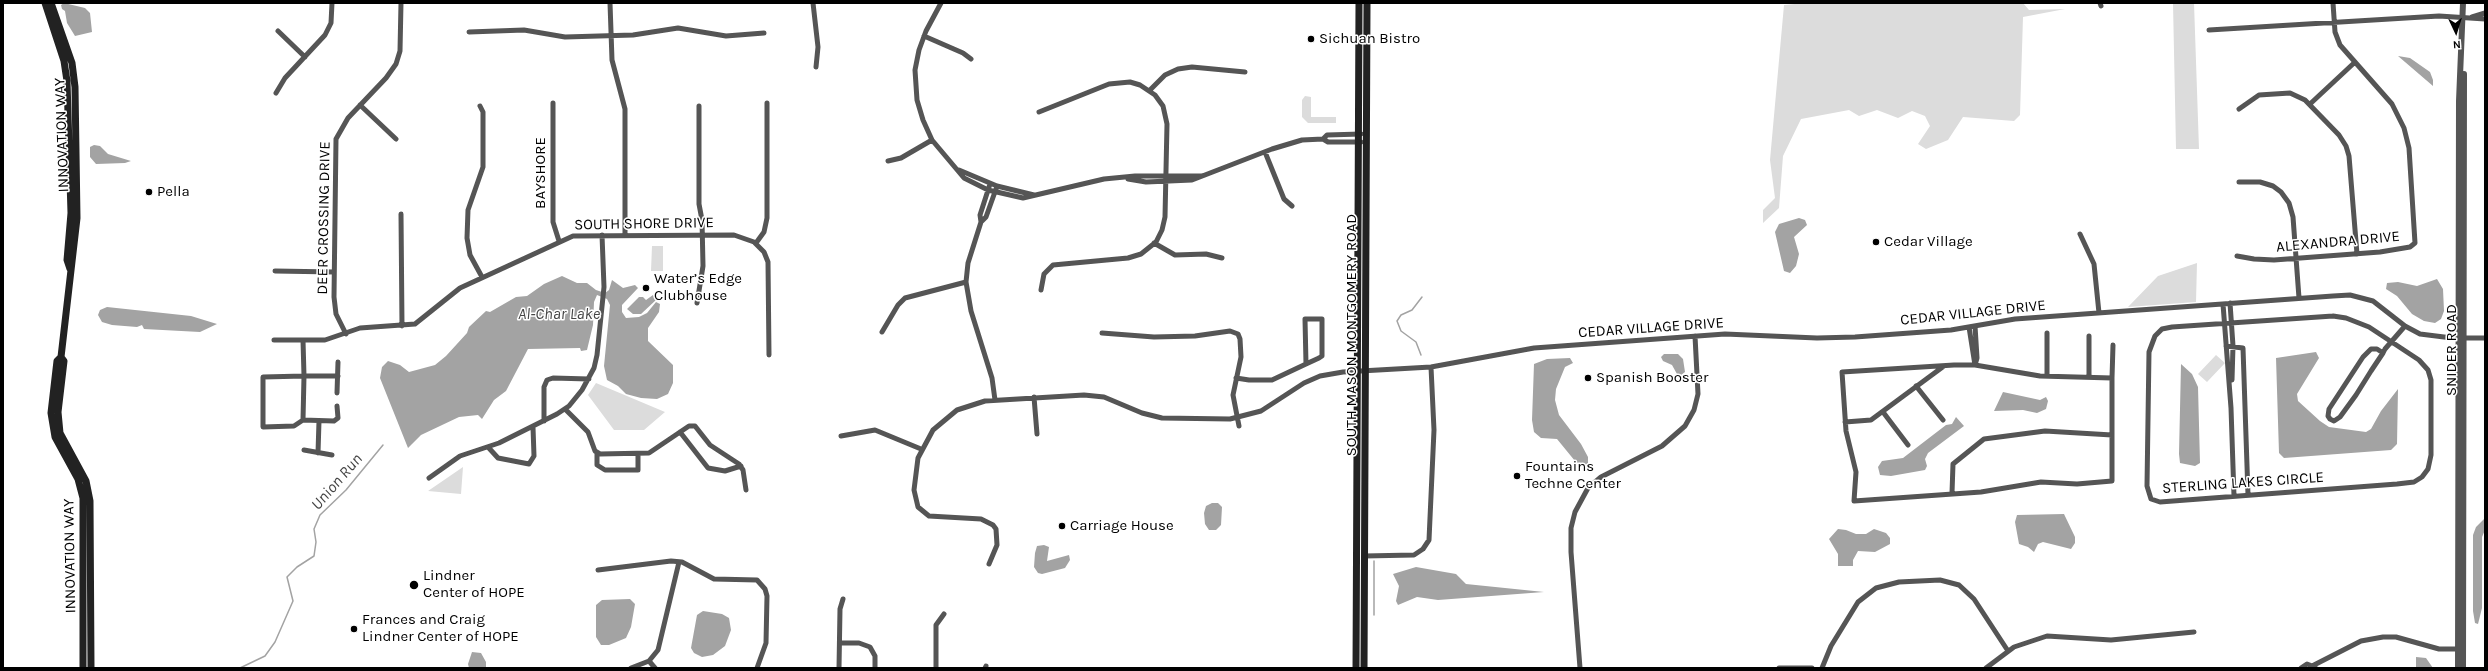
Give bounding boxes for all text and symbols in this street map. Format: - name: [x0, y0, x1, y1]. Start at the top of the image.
- north arrow: [2436, 12, 2476, 52]
- place label: Sichuan Bistro: [1319, 30, 1420, 48]
- marker: Sichuan Bistro: [1306, 34, 1316, 44]
- text: N: [2452, 38, 2461, 51]
- street label: INNOVATION WAY: [51, 77, 73, 193]
- street label: BAYSHORE: [532, 137, 550, 209]
- street label: DEER CROSSING DRIVE: [314, 141, 334, 295]
- place label: Pella: [157, 183, 190, 201]
- marker: Pella: [144, 187, 154, 197]
- street label: SOUTH SHORE DRIVE: [574, 214, 714, 234]
- street label: SOUTH MASON MONTGOMERY ROAD: [1343, 214, 1361, 456]
- street label: ALEXANDRA DRIVE: [2275, 228, 2401, 256]
- place label: Cedar Village: [1884, 233, 1973, 251]
- marker: Cedar Village: [1871, 237, 1881, 247]
- place label: Water’s Edge Clubhouse: [654, 270, 742, 305]
- marker: Water’s Edge Clubhouse: [641, 283, 651, 293]
- street label: CEDAR VILLAGE DRIVE: [1899, 296, 2047, 330]
- water label: Al-Char Lake: [518, 304, 600, 324]
- street label: SNIDER ROAD: [2443, 304, 2461, 396]
- street label: CEDAR VILLAGE DRIVE: [1578, 314, 1724, 342]
- place label: Spanish Booster: [1596, 369, 1708, 387]
- marker: Spanish Booster: [1583, 373, 1593, 383]
- water label: Union Run: [307, 450, 367, 514]
- place label: Fountains Techne Center: [1525, 458, 1621, 493]
- street label: STERLING LAKES CIRCLE: [2162, 468, 2324, 498]
- marker: Fountains Techne Center: [1512, 471, 1522, 481]
- street label: INNOVATION WAY: [60, 498, 80, 614]
- place label: Carriage House: [1070, 517, 1174, 535]
- marker: Carriage House: [1057, 521, 1067, 531]
- place label: Lindner Center of HOPE: [423, 567, 525, 602]
- marker: Lindner Center of HOPE: [408, 579, 420, 591]
- place label: Frances and Craig Lindner Center of HOPE: [362, 611, 519, 646]
- marker: Frances and Craig Lindner Center of HOPE: [349, 624, 359, 634]

